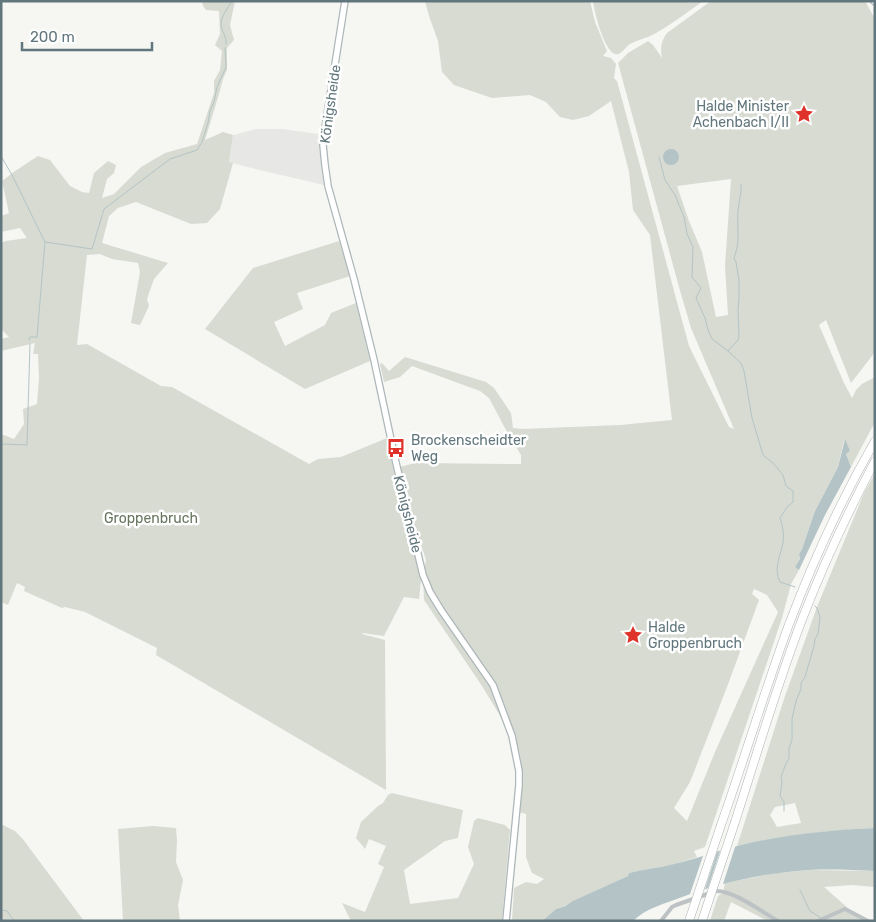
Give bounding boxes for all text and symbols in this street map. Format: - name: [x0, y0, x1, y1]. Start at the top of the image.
- scale bar: [22, 20, 152, 52]
- text: 200 m: [30, 28, 75, 46]
- street label: Königsheide: [317, 63, 344, 145]
- place label: Halde Minister Achenbach I/II: [693, 98, 790, 131]
- place icon: Halde Minister Achenbach I/II: [793, 103, 815, 125]
- place label: Brockenscheidter Weg: [411, 432, 527, 465]
- bus stop icon: Brockenscheidter Weg: [385, 437, 407, 459]
- street label: Königsheide: [390, 474, 425, 555]
- park label: Groppenbruch: [104, 510, 198, 527]
- place label: Halde Groppenbruch: [648, 619, 742, 652]
- place icon: Halde Groppenbruch: [622, 624, 644, 646]

